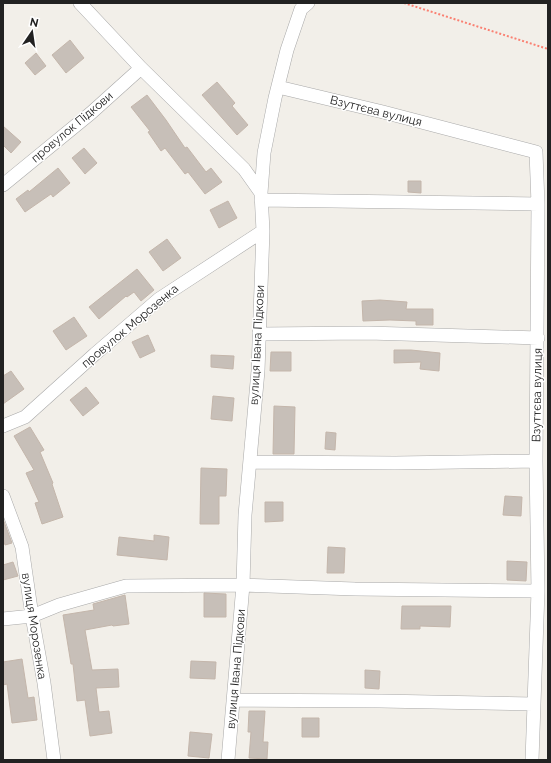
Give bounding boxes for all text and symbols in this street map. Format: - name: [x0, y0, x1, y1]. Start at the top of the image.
- north arrow: [12, 12, 52, 52]
- text: N: [29, 15, 40, 30]
- street label: провулок Підкови: [28, 89, 116, 165]
- street label: Взуттєва вулиця: [329, 93, 423, 129]
- street label: провулок Морозенка: [79, 281, 181, 371]
- street label: вулиця Івана Підкови: [247, 285, 267, 405]
- street label: Взуттєва вулиця: [529, 348, 545, 442]
- street label: вулиця Морозенка: [19, 572, 49, 680]
- street label: вулиця Івана Підкови: [224, 608, 248, 730]

